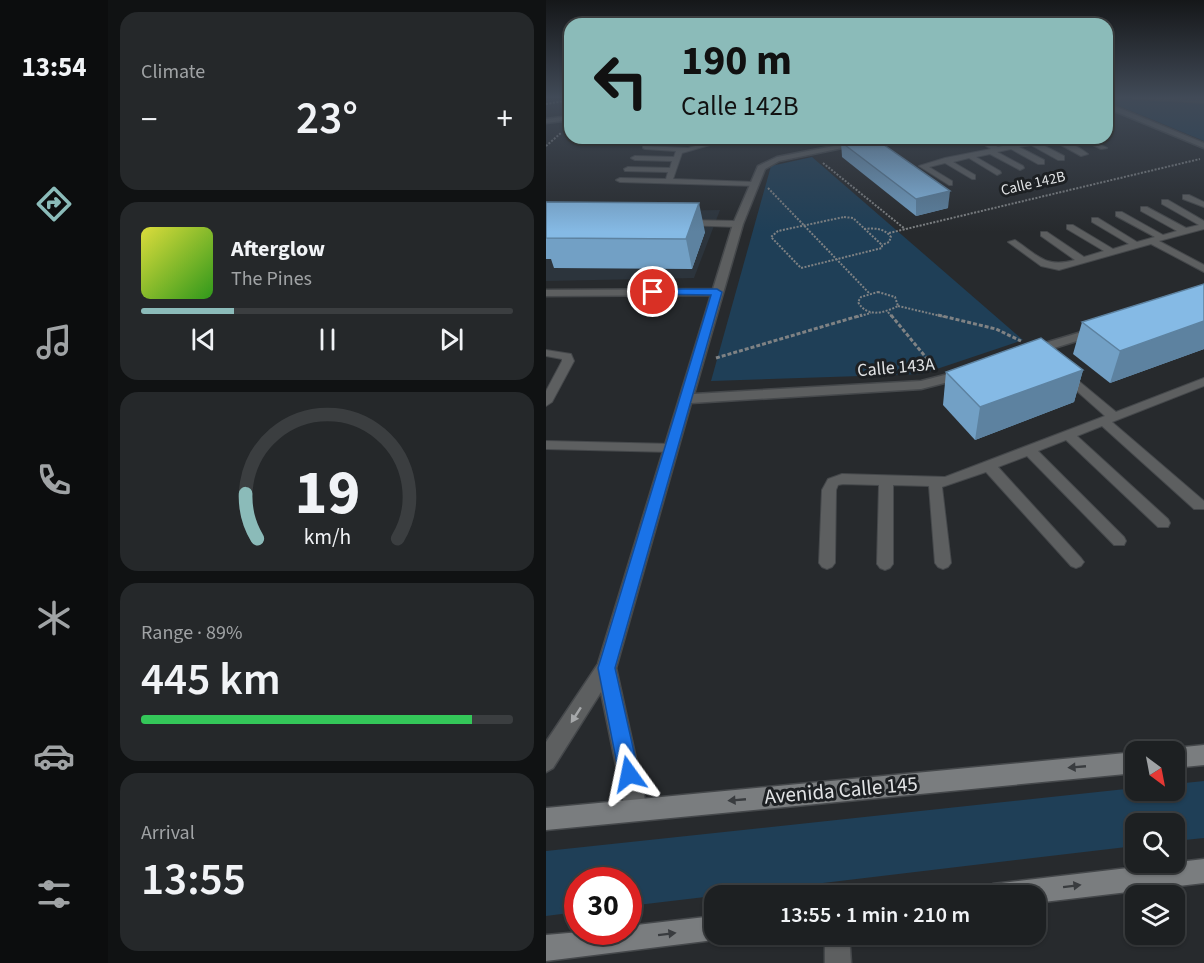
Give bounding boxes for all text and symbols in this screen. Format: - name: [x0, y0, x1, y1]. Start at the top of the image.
- text: 190 m: [681, 31, 792, 91]
- icon: left: [582, 42, 660, 120]
- text: 13:54: [21, 48, 87, 87]
- text: Climate: [141, 58, 205, 86]
- text: 23°: [296, 87, 358, 151]
- text: Calle 142B: [681, 87, 799, 126]
- text: −: [141, 96, 157, 143]
- text: +: [497, 96, 513, 143]
- street label: Calle 142B: [999, 166, 1068, 201]
- icon: directions: [33, 183, 75, 225]
- text: Afterglow: [231, 233, 325, 265]
- text: The Pines: [231, 265, 312, 293]
- pin: [627, 266, 678, 317]
- icon: arrive: [636, 275, 669, 308]
- icon: music: [33, 321, 75, 363]
- icon: previous: [187, 323, 220, 356]
- icon: pause: [311, 323, 344, 356]
- icon: next: [435, 323, 468, 356]
- street label: Calle 143A: [856, 352, 936, 383]
- text: 19: [294, 449, 360, 538]
- icon: phone: [33, 459, 75, 501]
- text: km/h: [303, 522, 351, 553]
- icon: climate: [33, 597, 75, 639]
- text: Range · 89%: [141, 619, 242, 647]
- text: 445 km: [141, 648, 281, 712]
- one-way arrow: [570, 706, 582, 722]
- icon: car: [33, 735, 75, 777]
- north arrow: [1125, 741, 1185, 801]
- map controls: [1125, 741, 1185, 945]
- position arrow: [597, 742, 661, 806]
- one-way arrow: [1068, 762, 1087, 772]
- street label: Avenida Calle 145: [763, 768, 919, 812]
- one-way arrow: [727, 795, 746, 805]
- button: search: [1125, 813, 1185, 873]
- text: Arrival: [141, 819, 195, 847]
- text: 13:55: [141, 848, 246, 912]
- speed limit sign: 30: [564, 867, 642, 945]
- icon: filters: [33, 873, 75, 915]
- one-way arrow: [1063, 882, 1082, 891]
- button: layers: [1125, 885, 1185, 945]
- text: 13:55 · 1 min · 210 m: [780, 899, 970, 931]
- one-way arrow: [657, 929, 676, 939]

